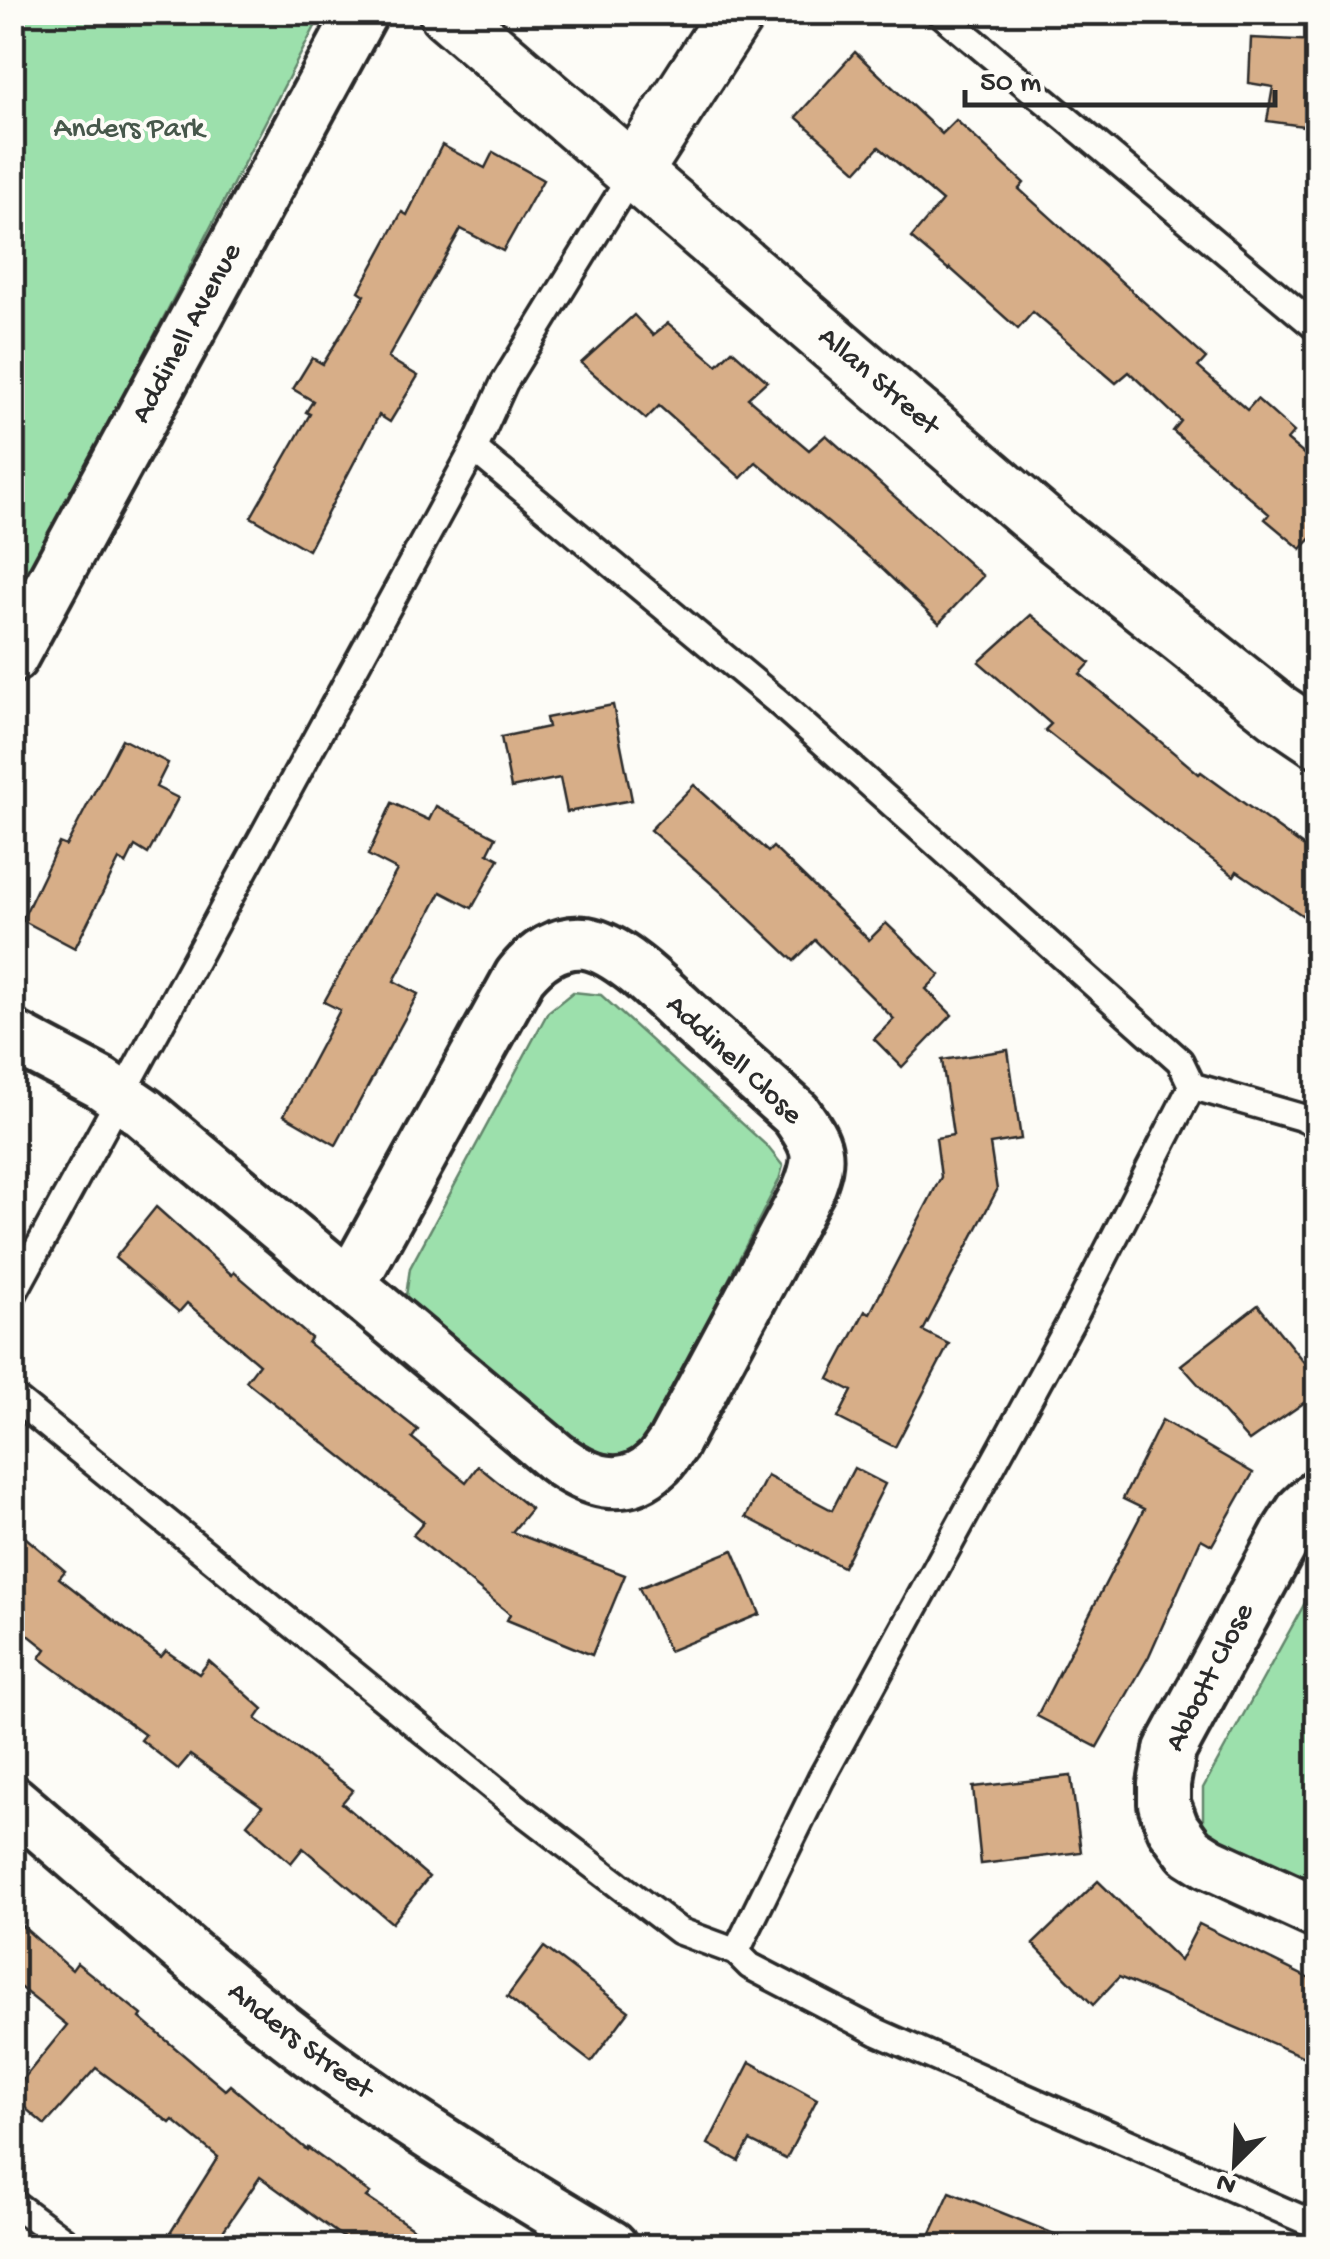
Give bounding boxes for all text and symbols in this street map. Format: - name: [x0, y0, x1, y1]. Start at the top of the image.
- scale bar: [965, 45, 1275, 107]
- text: 50 m: [980, 67, 1041, 102]
- park label: Anders Park: [54, 113, 207, 148]
- street label: Addinell Avenue: [125, 237, 251, 430]
- street label: Allan Street: [810, 320, 948, 446]
- street label: Addinell Close: [657, 989, 809, 1134]
- street label: Abbott Close: [1159, 1598, 1263, 1758]
- street label: Anders Street: [220, 1975, 381, 2110]
- north arrow: [1185, 2114, 1285, 2214]
- text: N: [1212, 2164, 1242, 2202]

